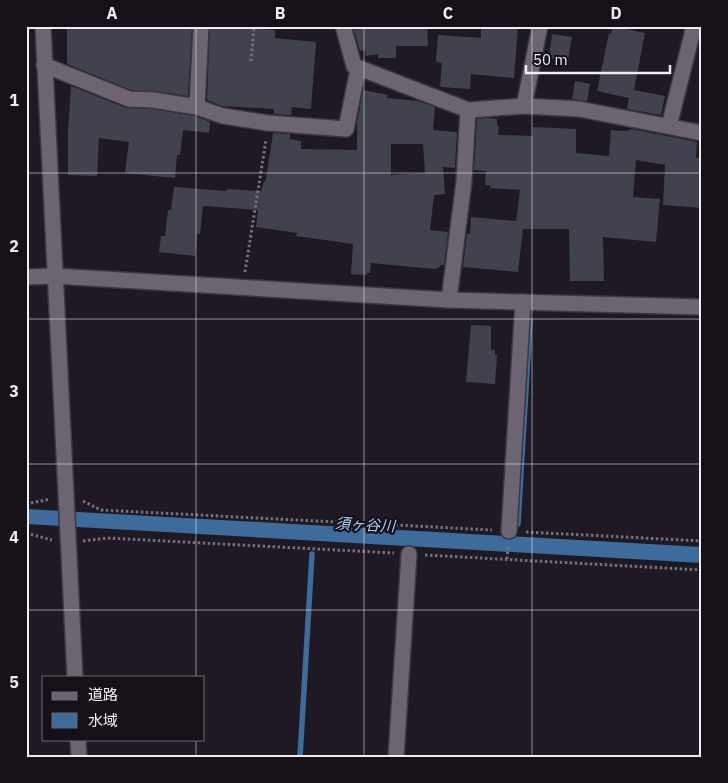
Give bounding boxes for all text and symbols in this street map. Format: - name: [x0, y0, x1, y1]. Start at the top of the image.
- text: A: [107, 3, 118, 23]
- text: B: [275, 3, 286, 23]
- text: C: [443, 3, 453, 23]
- text: D: [610, 3, 622, 23]
- scale bar: [526, 42, 669, 74]
- text: 50 m: [533, 50, 568, 69]
- text: 1: [9, 90, 19, 110]
- text: 2: [9, 236, 19, 256]
- text: 3: [9, 381, 19, 401]
- water label: 須ヶ谷川: [335, 513, 397, 536]
- text: 4: [9, 527, 19, 547]
- text: 5: [9, 672, 19, 692]
- legend: [42, 676, 205, 740]
- text: 道路: [88, 685, 118, 704]
- text: 水域: [88, 711, 118, 730]

